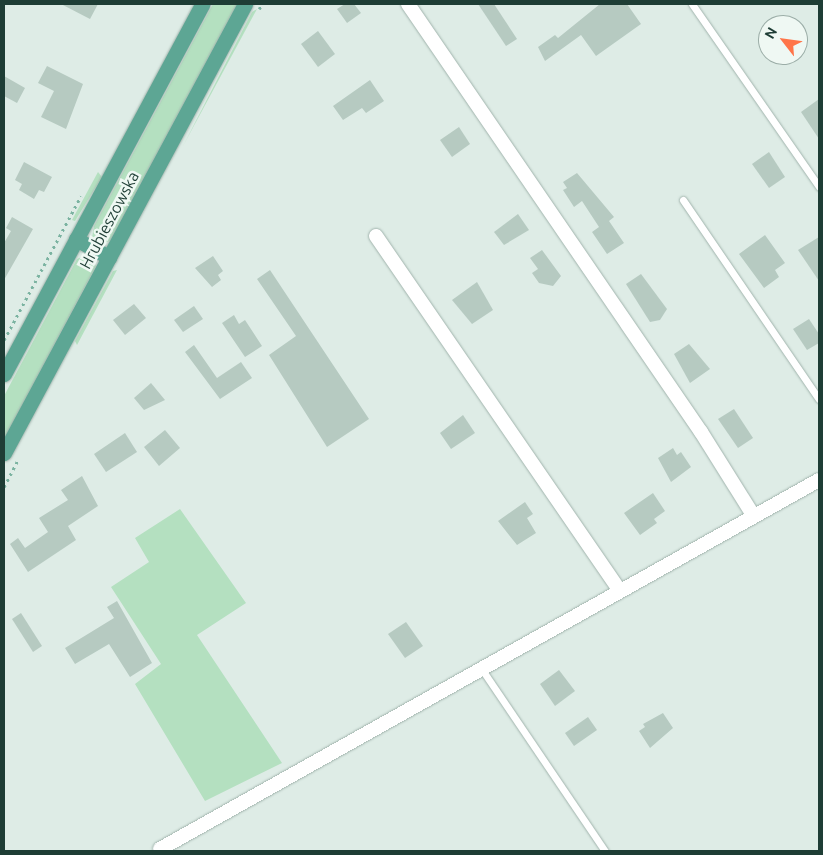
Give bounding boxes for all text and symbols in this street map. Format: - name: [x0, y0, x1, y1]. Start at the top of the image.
- north arrow: [758, 15, 808, 65]
- text: N: [761, 24, 780, 42]
- street label: Hrubieszowska: [75, 168, 143, 272]

